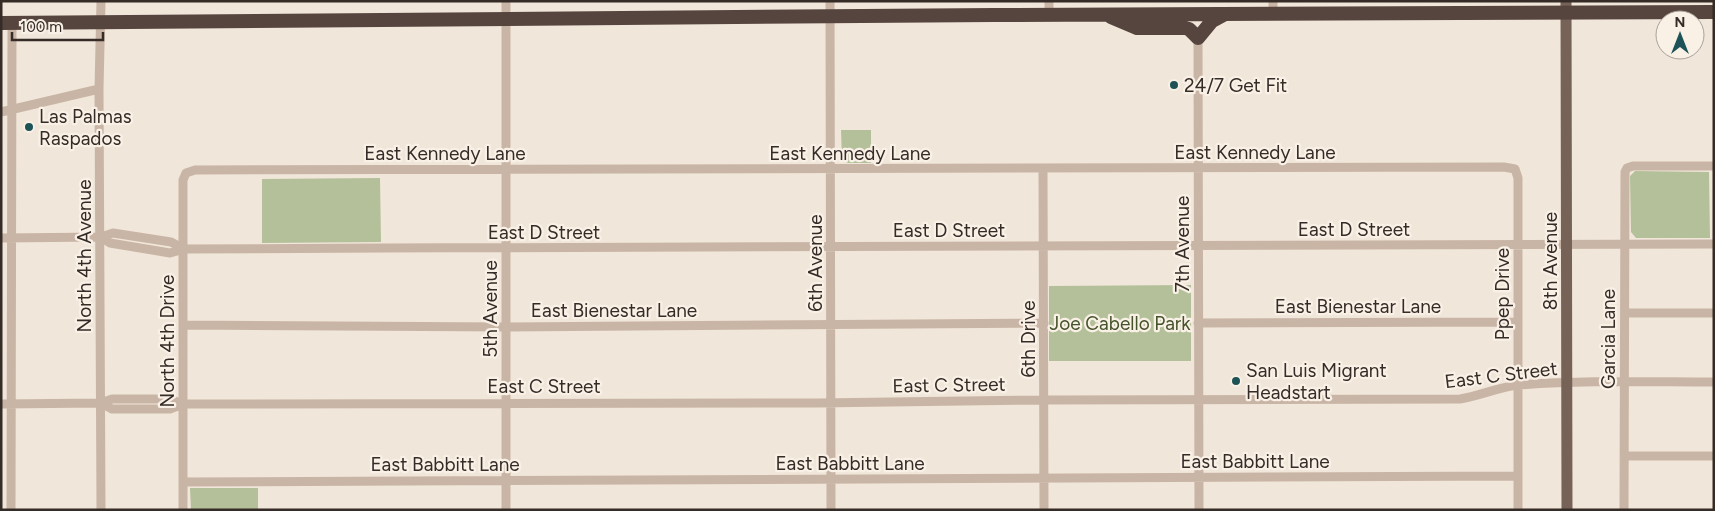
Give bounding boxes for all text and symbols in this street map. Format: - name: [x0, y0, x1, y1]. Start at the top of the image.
- scale bar: [12, 10, 104, 42]
- north arrow: [1655, 10, 1705, 60]
- text: N: [1675, 14, 1685, 31]
- text: 100 m: [20, 18, 62, 36]
- place label: 24/7 Get Fit: [1184, 74, 1287, 97]
- marker: 24/7 Get Fit: [1168, 79, 1180, 91]
- place label: Las Palmas Raspados: [39, 105, 132, 150]
- marker: Las Palmas Raspados: [23, 121, 35, 133]
- street label: East Kennedy Lane: [1174, 141, 1336, 164]
- street label: East Kennedy Lane: [364, 142, 526, 165]
- street label: East Kennedy Lane: [769, 142, 931, 165]
- street label: North 4th Avenue: [73, 179, 96, 333]
- street label: 7th Avenue: [1171, 196, 1194, 292]
- street label: 8th Avenue: [1539, 212, 1562, 310]
- street label: 6th Avenue: [804, 214, 827, 312]
- street label: East D Street: [1298, 218, 1410, 241]
- street label: East D Street: [893, 219, 1005, 242]
- street label: East D Street: [488, 221, 600, 244]
- street label: Ppep Drive: [1491, 248, 1514, 340]
- street label: 5th Avenue: [479, 260, 502, 358]
- street label: North 4th Drive: [156, 275, 179, 407]
- street label: Garcia Lane: [1597, 289, 1620, 389]
- street label: East Bienestar Lane: [1275, 295, 1441, 318]
- street label: East Bienestar Lane: [531, 299, 697, 322]
- street label: 6th Drive: [1017, 300, 1040, 378]
- park label: Joe Cabello Park: [1050, 312, 1191, 335]
- street label: East C Street: [1443, 357, 1559, 393]
- place label: San Luis Migrant Headstart: [1246, 359, 1387, 404]
- street label: East C Street: [892, 373, 1006, 397]
- street label: East C Street: [487, 375, 601, 398]
- marker: San Luis Migrant Headstart: [1230, 375, 1242, 387]
- street label: East Babbitt Lane: [1180, 450, 1330, 473]
- street label: East Babbitt Lane: [775, 452, 925, 475]
- street label: East Babbitt Lane: [370, 453, 520, 476]

